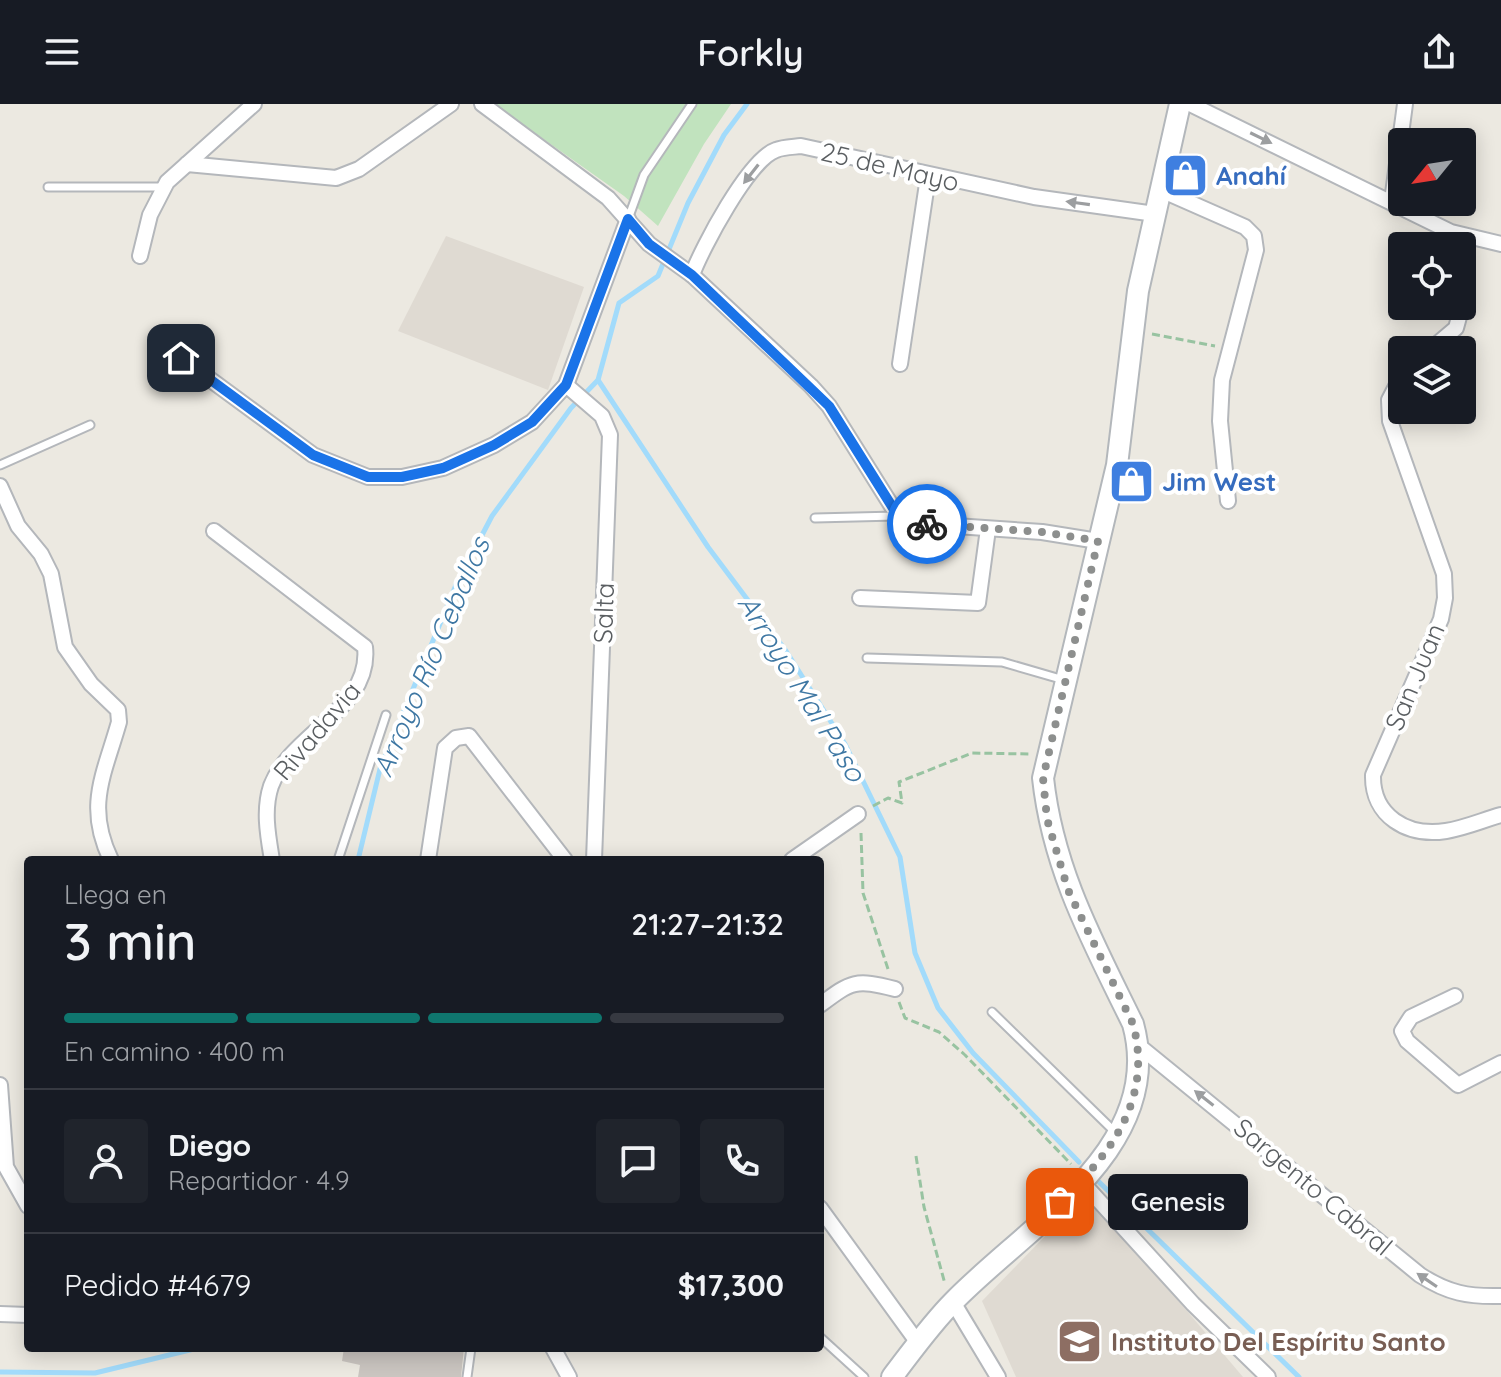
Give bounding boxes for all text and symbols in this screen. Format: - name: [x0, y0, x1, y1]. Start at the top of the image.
- icon: menu: [40, 30, 84, 74]
- text: Forkly: [697, 30, 804, 75]
- icon: share: [1417, 30, 1461, 74]
- north arrow: [1388, 128, 1476, 216]
- map controls: [1388, 128, 1476, 424]
- one-way arrow: [1249, 131, 1272, 145]
- street label: 25 de Mayo: [818, 135, 962, 198]
- shop icon: Anahí: [1161, 152, 1209, 200]
- place label: Anahí: [1216, 159, 1287, 192]
- one-way arrow: [744, 164, 760, 184]
- one-way arrow: [1065, 196, 1090, 209]
- button: locate: [1388, 232, 1476, 320]
- pin: [147, 324, 215, 392]
- icon: home: [159, 336, 203, 380]
- button: layers: [1388, 336, 1476, 424]
- shop icon: Jim West: [1107, 458, 1155, 506]
- place label: Jim West: [1162, 465, 1276, 498]
- courier: [887, 484, 967, 564]
- icon: bike: [905, 502, 949, 546]
- water label: Arroyo Río Ceballos: [364, 530, 497, 782]
- street label: Salta: [586, 582, 621, 644]
- water label: Arroyo Mal Paso: [731, 588, 875, 789]
- street label: San Juan: [1377, 618, 1452, 735]
- street label: Rivadavia: [266, 675, 367, 787]
- text: Llega en: [64, 878, 167, 911]
- text: 21:27–21:32: [631, 905, 784, 943]
- text: 3 min: [64, 908, 197, 973]
- text: En camino · 400 m: [64, 1035, 285, 1068]
- one-way arrow: [1194, 1090, 1214, 1106]
- street label: Sargento Cabral: [1227, 1111, 1399, 1263]
- button: person: [64, 1119, 148, 1203]
- button: chat: [596, 1119, 680, 1203]
- button: phone: [700, 1119, 784, 1203]
- text: Diego: [168, 1126, 251, 1164]
- text: Repartidor · 4.9: [168, 1164, 350, 1197]
- pin: [1026, 1168, 1094, 1236]
- callout: Genesis: [1108, 1174, 1248, 1230]
- icon: bag: [1038, 1180, 1082, 1224]
- text: Genesis: [1131, 1185, 1225, 1218]
- text: Pedido #4679: [64, 1266, 251, 1304]
- text: $17,300: [678, 1266, 784, 1304]
- one-way arrow: [1417, 1272, 1438, 1287]
- school or university icon: Instituto Del Espíritu Santo: [1056, 1318, 1104, 1366]
- place label: Instituto Del Espíritu Santo: [1111, 1325, 1446, 1358]

